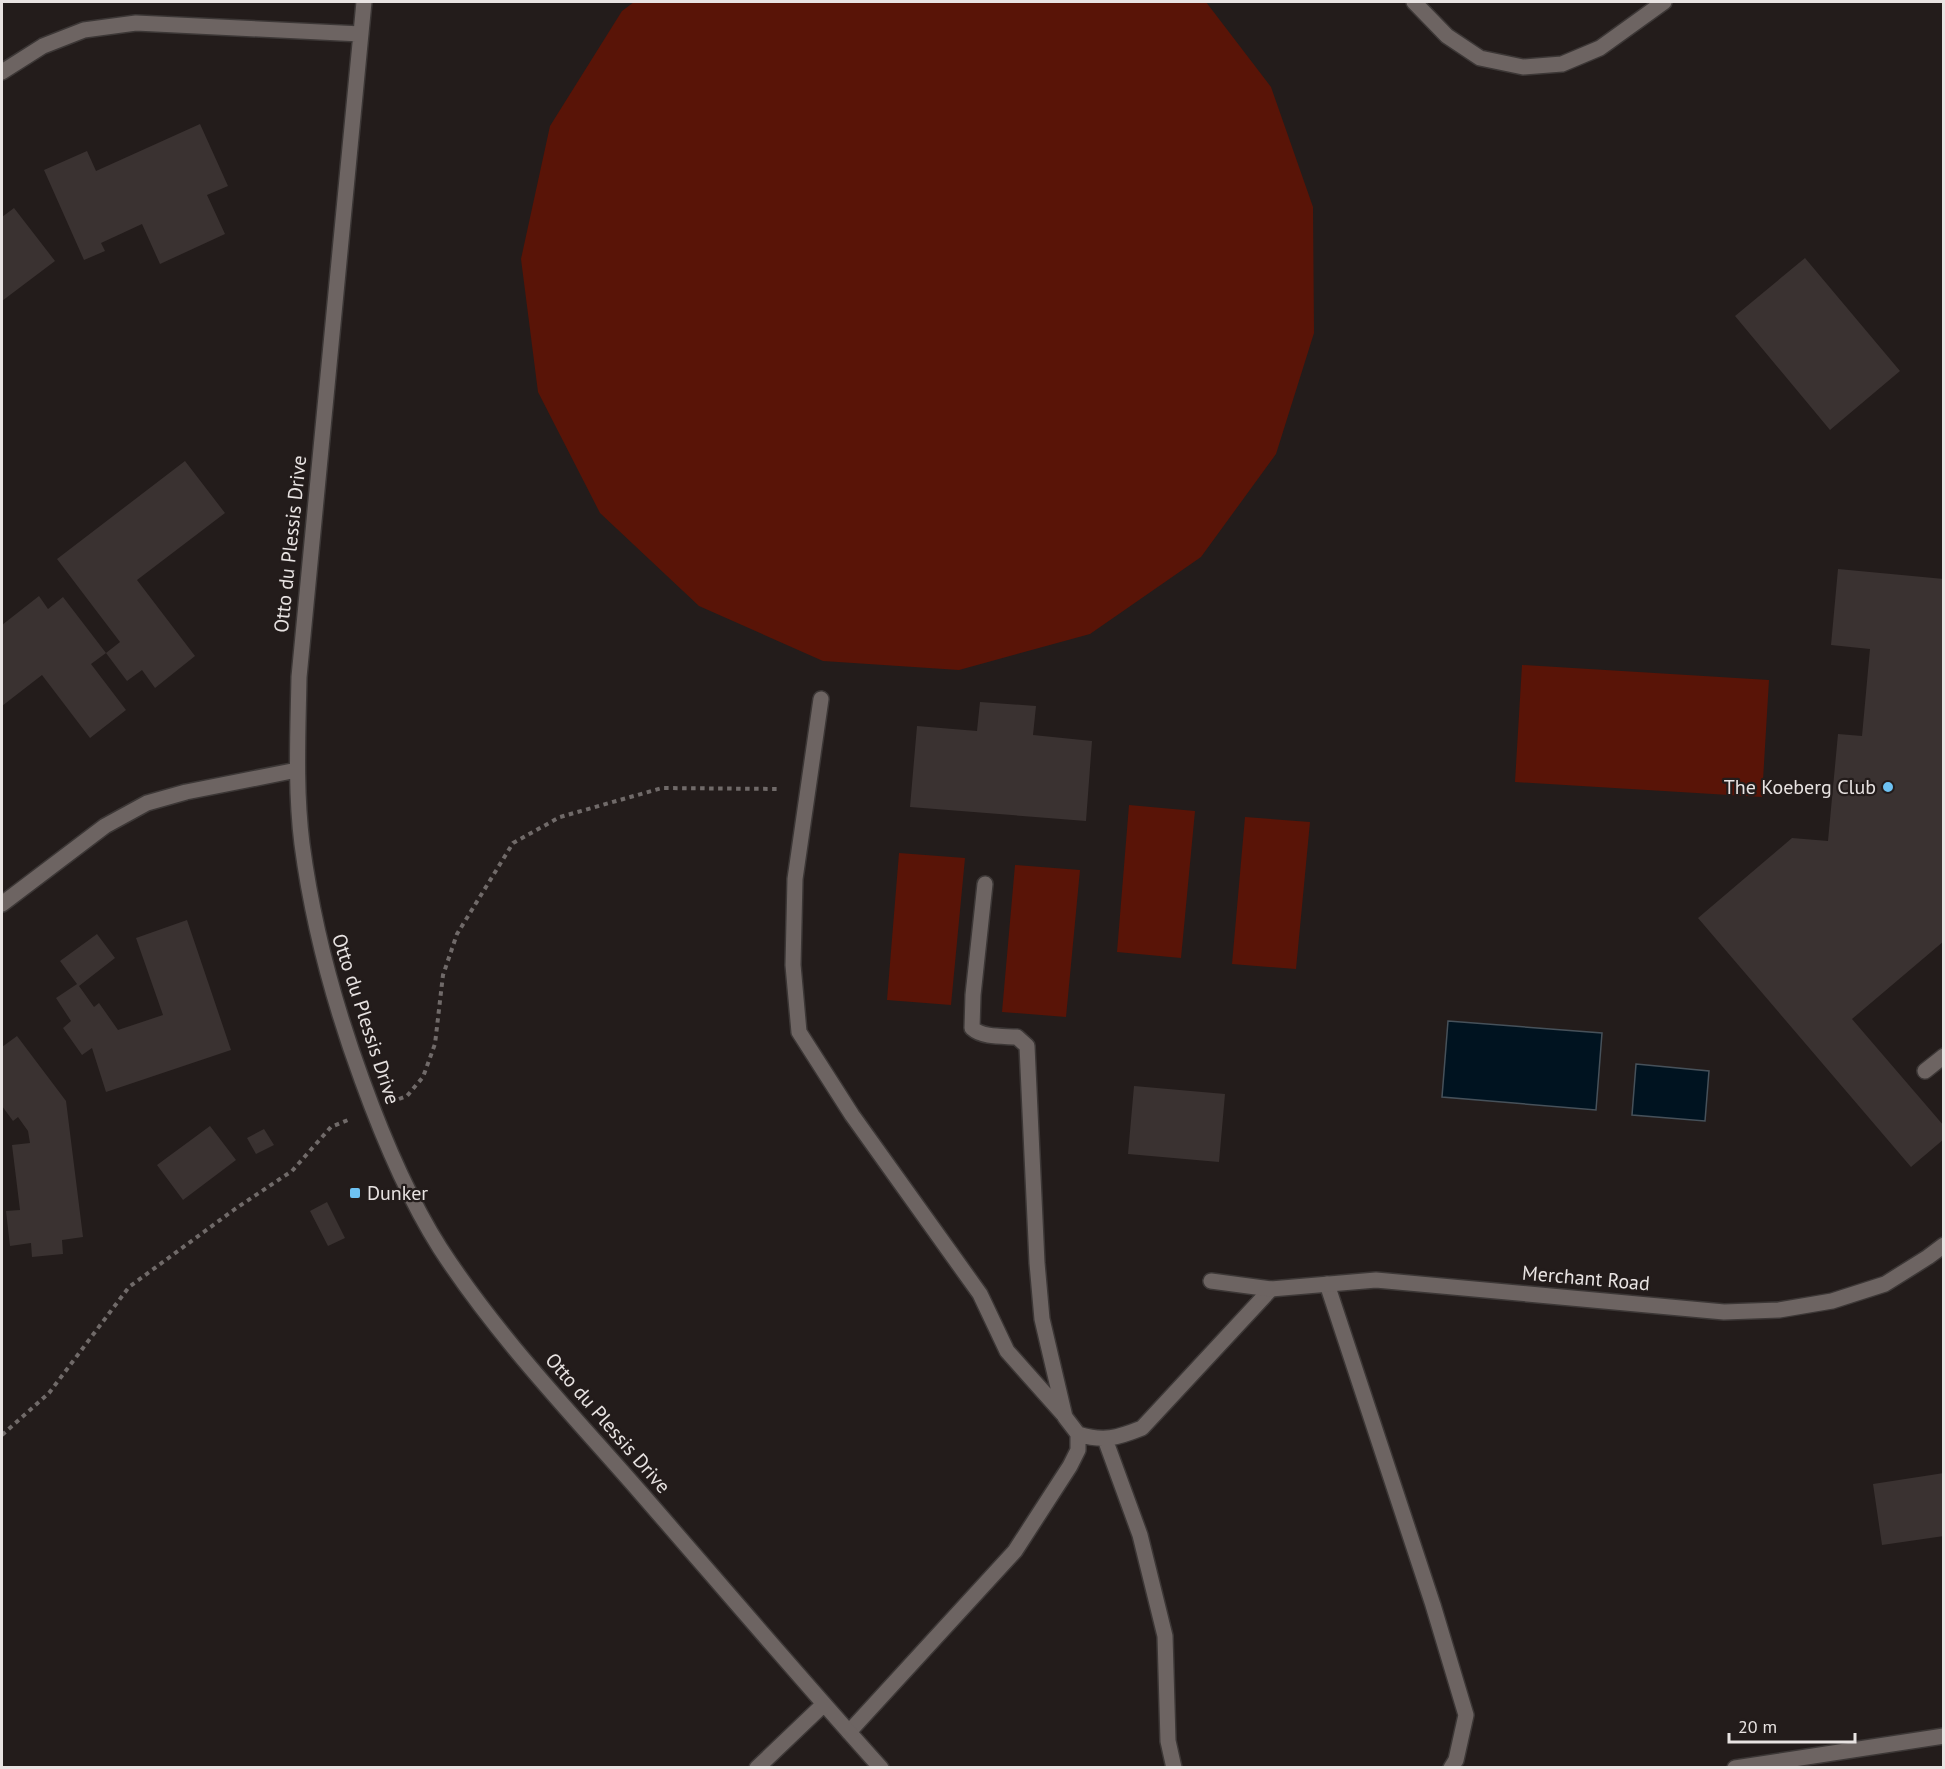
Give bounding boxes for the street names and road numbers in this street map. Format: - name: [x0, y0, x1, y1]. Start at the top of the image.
- street label: Otto du Plessis Drive: [268, 454, 312, 634]
- street label: Otto du Plessis Drive: [326, 930, 406, 1108]
- street label: Merchant Road: [1521, 1259, 1651, 1297]
- street label: Otto du Plessis Drive: [540, 1347, 676, 1499]

